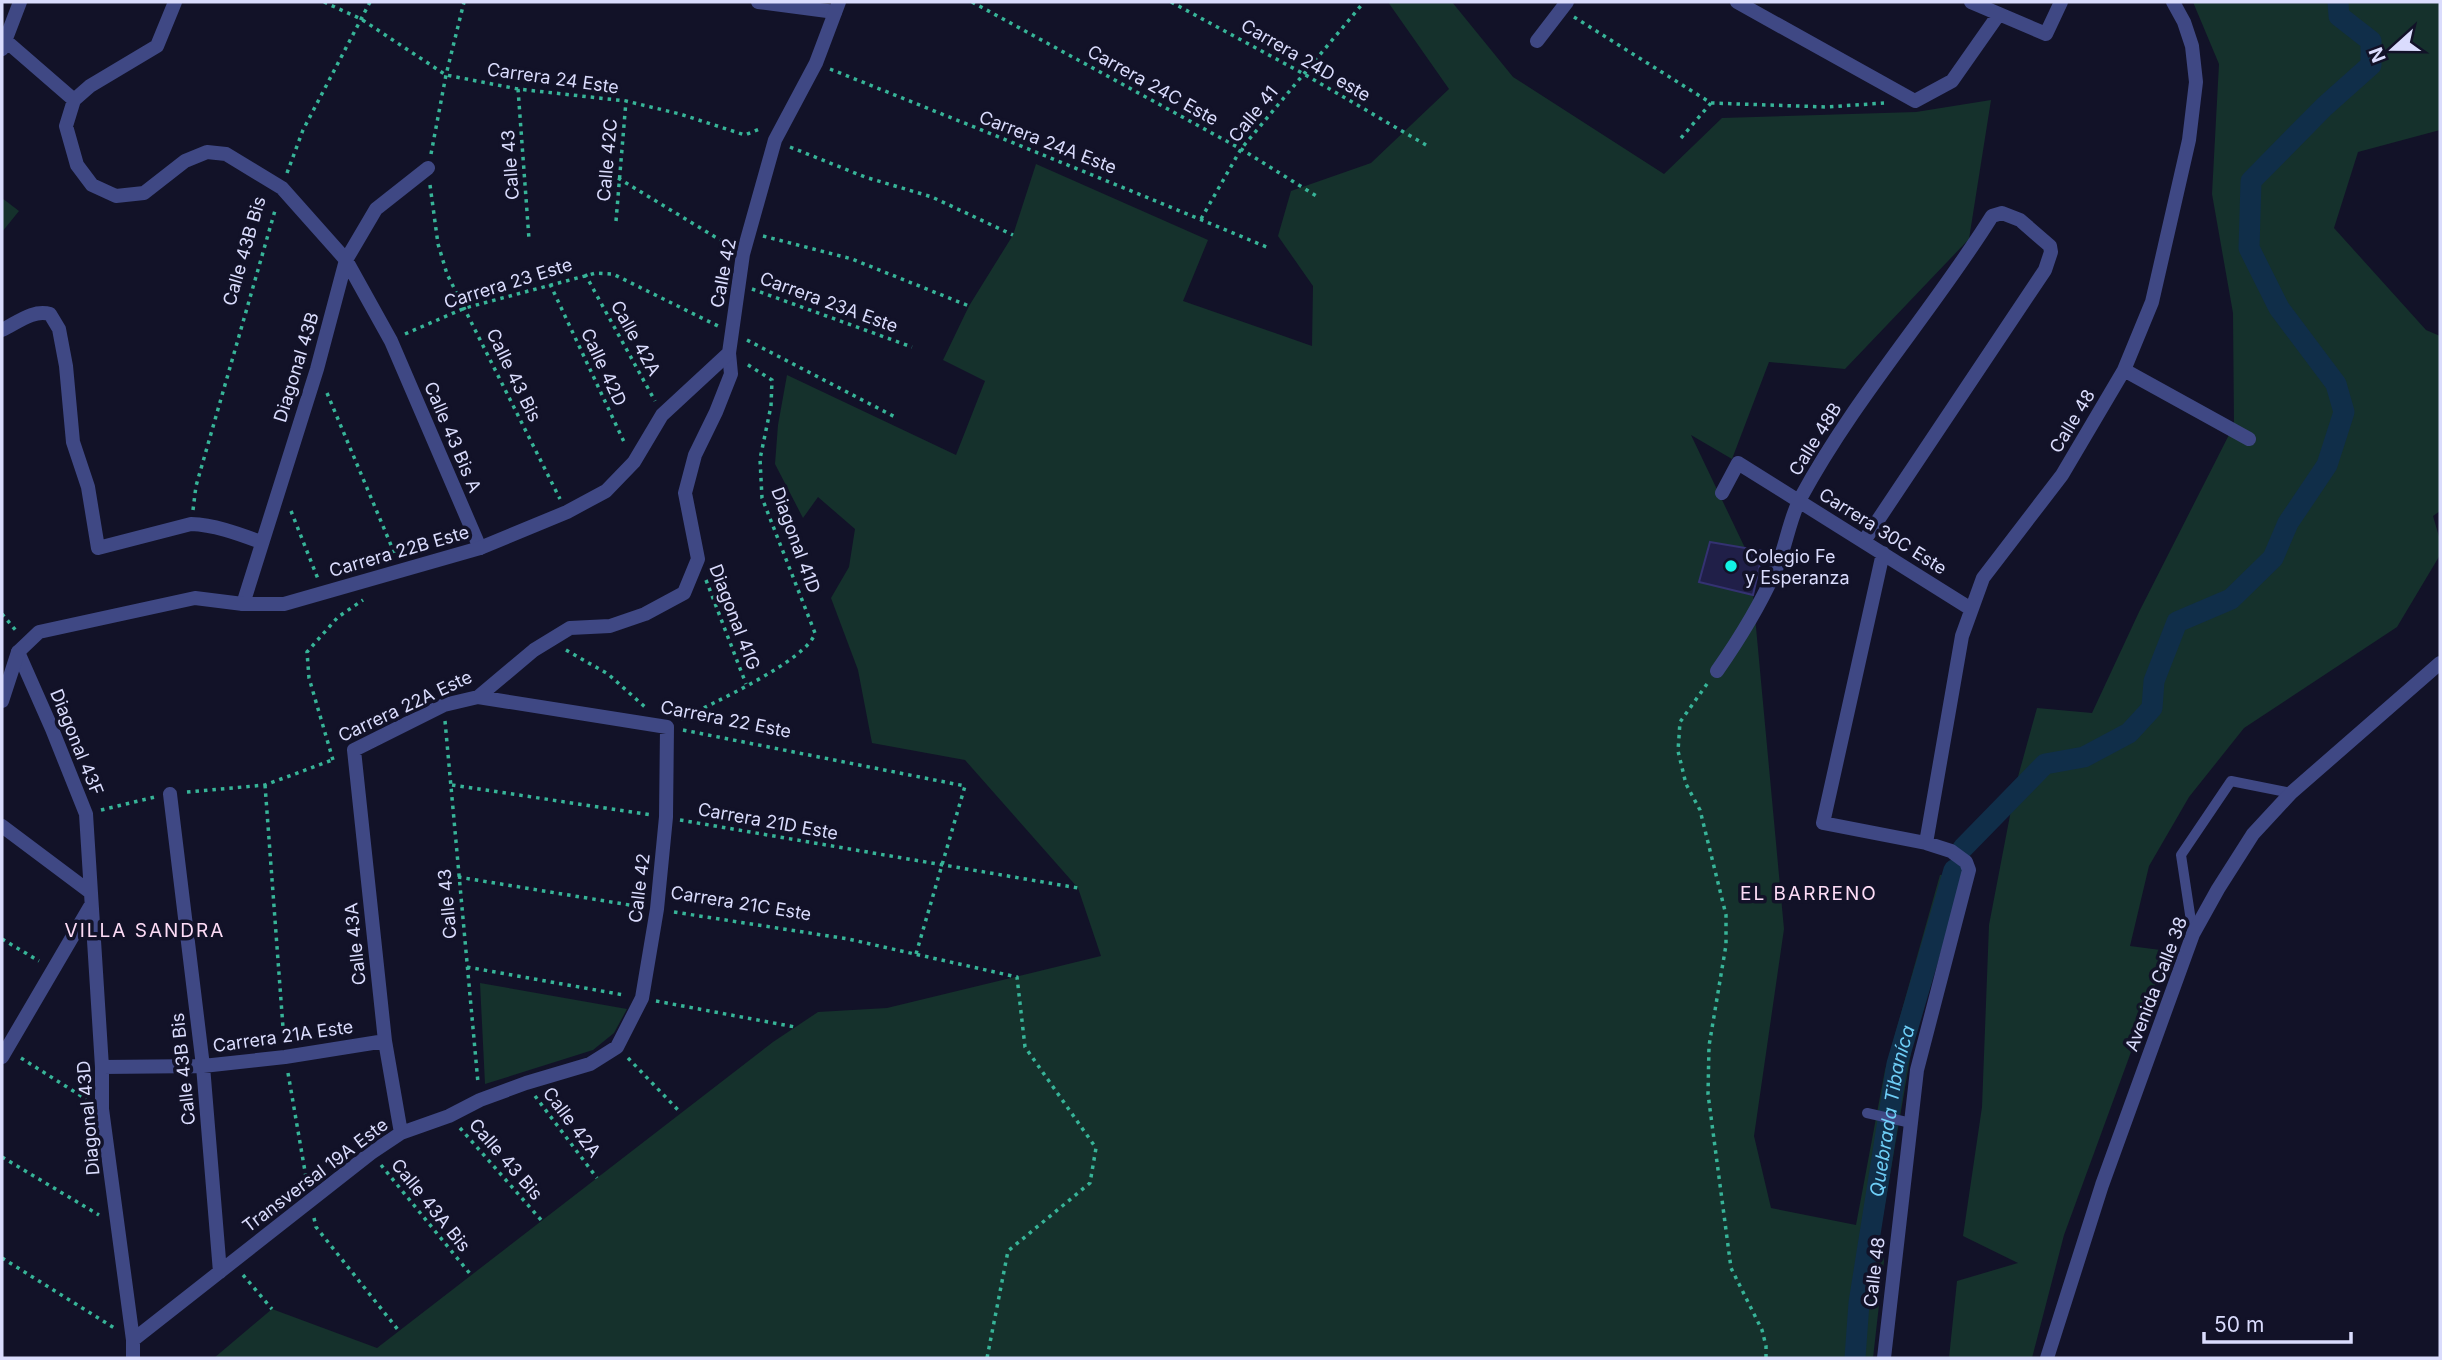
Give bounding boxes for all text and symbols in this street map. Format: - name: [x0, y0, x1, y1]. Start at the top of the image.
- street label: Carrera 24D este: [1238, 14, 1374, 106]
- north arrow: [2358, 14, 2428, 84]
- street label: Carrera 24C Este: [1084, 40, 1222, 130]
- text: N: [2364, 44, 2391, 66]
- street label: Carrera 24 Este: [486, 58, 620, 98]
- street label: Calle 41: [1224, 82, 1282, 146]
- street label: Carrera 24A Este: [976, 106, 1120, 178]
- street label: Calle 42C: [593, 118, 621, 202]
- street label: Calle 43: [497, 129, 523, 201]
- street label: Calle 43B Bis: [218, 194, 270, 308]
- street label: Calle 42: [706, 237, 740, 309]
- street label: Carrera 23 Este: [441, 254, 575, 312]
- street label: Carrera 23A Este: [757, 267, 901, 337]
- street label: Calle 42A: [607, 297, 665, 379]
- street label: Diagonal 43B: [269, 309, 323, 425]
- street label: Calle 43 Bis: [482, 325, 546, 425]
- street label: Calle 42D: [577, 325, 631, 409]
- street label: Calle 43 Bis A: [420, 378, 486, 496]
- street label: Calle 48: [2045, 385, 2099, 457]
- street label: Calle 48B: [1784, 399, 1846, 479]
- street label: Carrera 30C Este: [1815, 483, 1951, 579]
- street label: Diagonal 41D: [767, 484, 825, 596]
- street label: Carrera 22B Este: [327, 521, 471, 581]
- place label: Colegio Fe y Esperanza: [1745, 546, 1850, 588]
- marker: Colegio Fe y Esperanza: [1723, 558, 1739, 574]
- street label: Diagonal 41G: [705, 561, 765, 673]
- street label: Carrera 22A Este: [335, 666, 475, 746]
- street label: Diagonal 43F: [46, 686, 108, 798]
- street label: Carrera 22 Este: [659, 696, 793, 742]
- street label: Carrera 21D Este: [696, 798, 840, 844]
- street label: Calle 42: [624, 852, 654, 924]
- street label: Calle 43: [433, 868, 461, 940]
- street label: Carrera 21C Este: [669, 882, 813, 924]
- district label: EL BARRENO: [1740, 882, 1878, 905]
- street label: Calle 43A: [340, 902, 370, 986]
- street label: Avenida Calle 38: [2121, 914, 2191, 1054]
- district label: VILLA SANDRA: [65, 919, 225, 942]
- street label: Calle 43B Bis: [167, 1012, 199, 1126]
- street label: Carrera 21A Este: [211, 1016, 355, 1056]
- water label: Quebrada Tibaníca: [1865, 1022, 1919, 1198]
- street label: Diagonal 43D: [73, 1060, 103, 1176]
- street label: Calle 42A: [539, 1083, 605, 1161]
- street label: Transversal 19A Este: [238, 1114, 392, 1236]
- street label: Calle 43 Bis: [465, 1114, 547, 1204]
- street label: Calle 43A Bis: [387, 1154, 475, 1256]
- street label: Calle 48: [1859, 1236, 1889, 1308]
- scale bar: [2204, 1300, 2351, 1344]
- text: 50 m: [2214, 1312, 2264, 1337]

